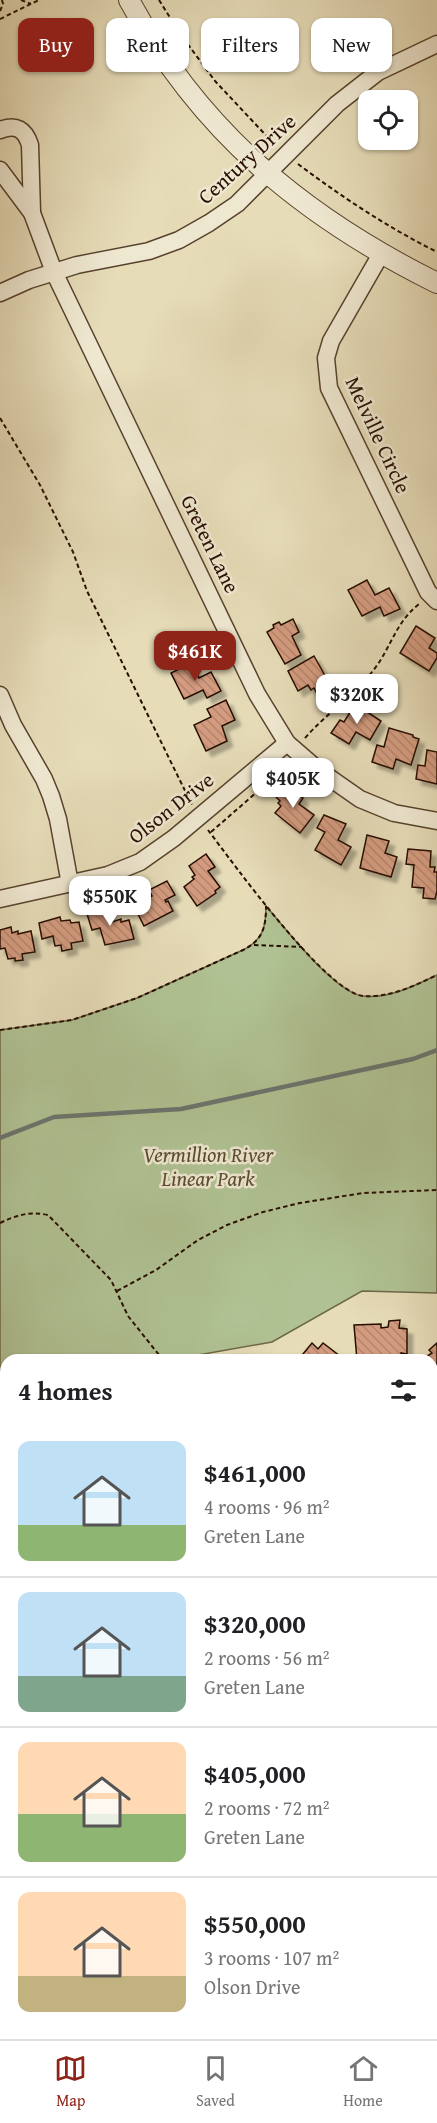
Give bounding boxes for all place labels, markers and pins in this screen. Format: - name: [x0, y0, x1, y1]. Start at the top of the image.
- pin: $461K: [153, 631, 237, 682]
- pin: $320K: [315, 674, 399, 725]
- pin: $405K: [251, 758, 335, 809]
- pin: $550K: [68, 876, 152, 927]

